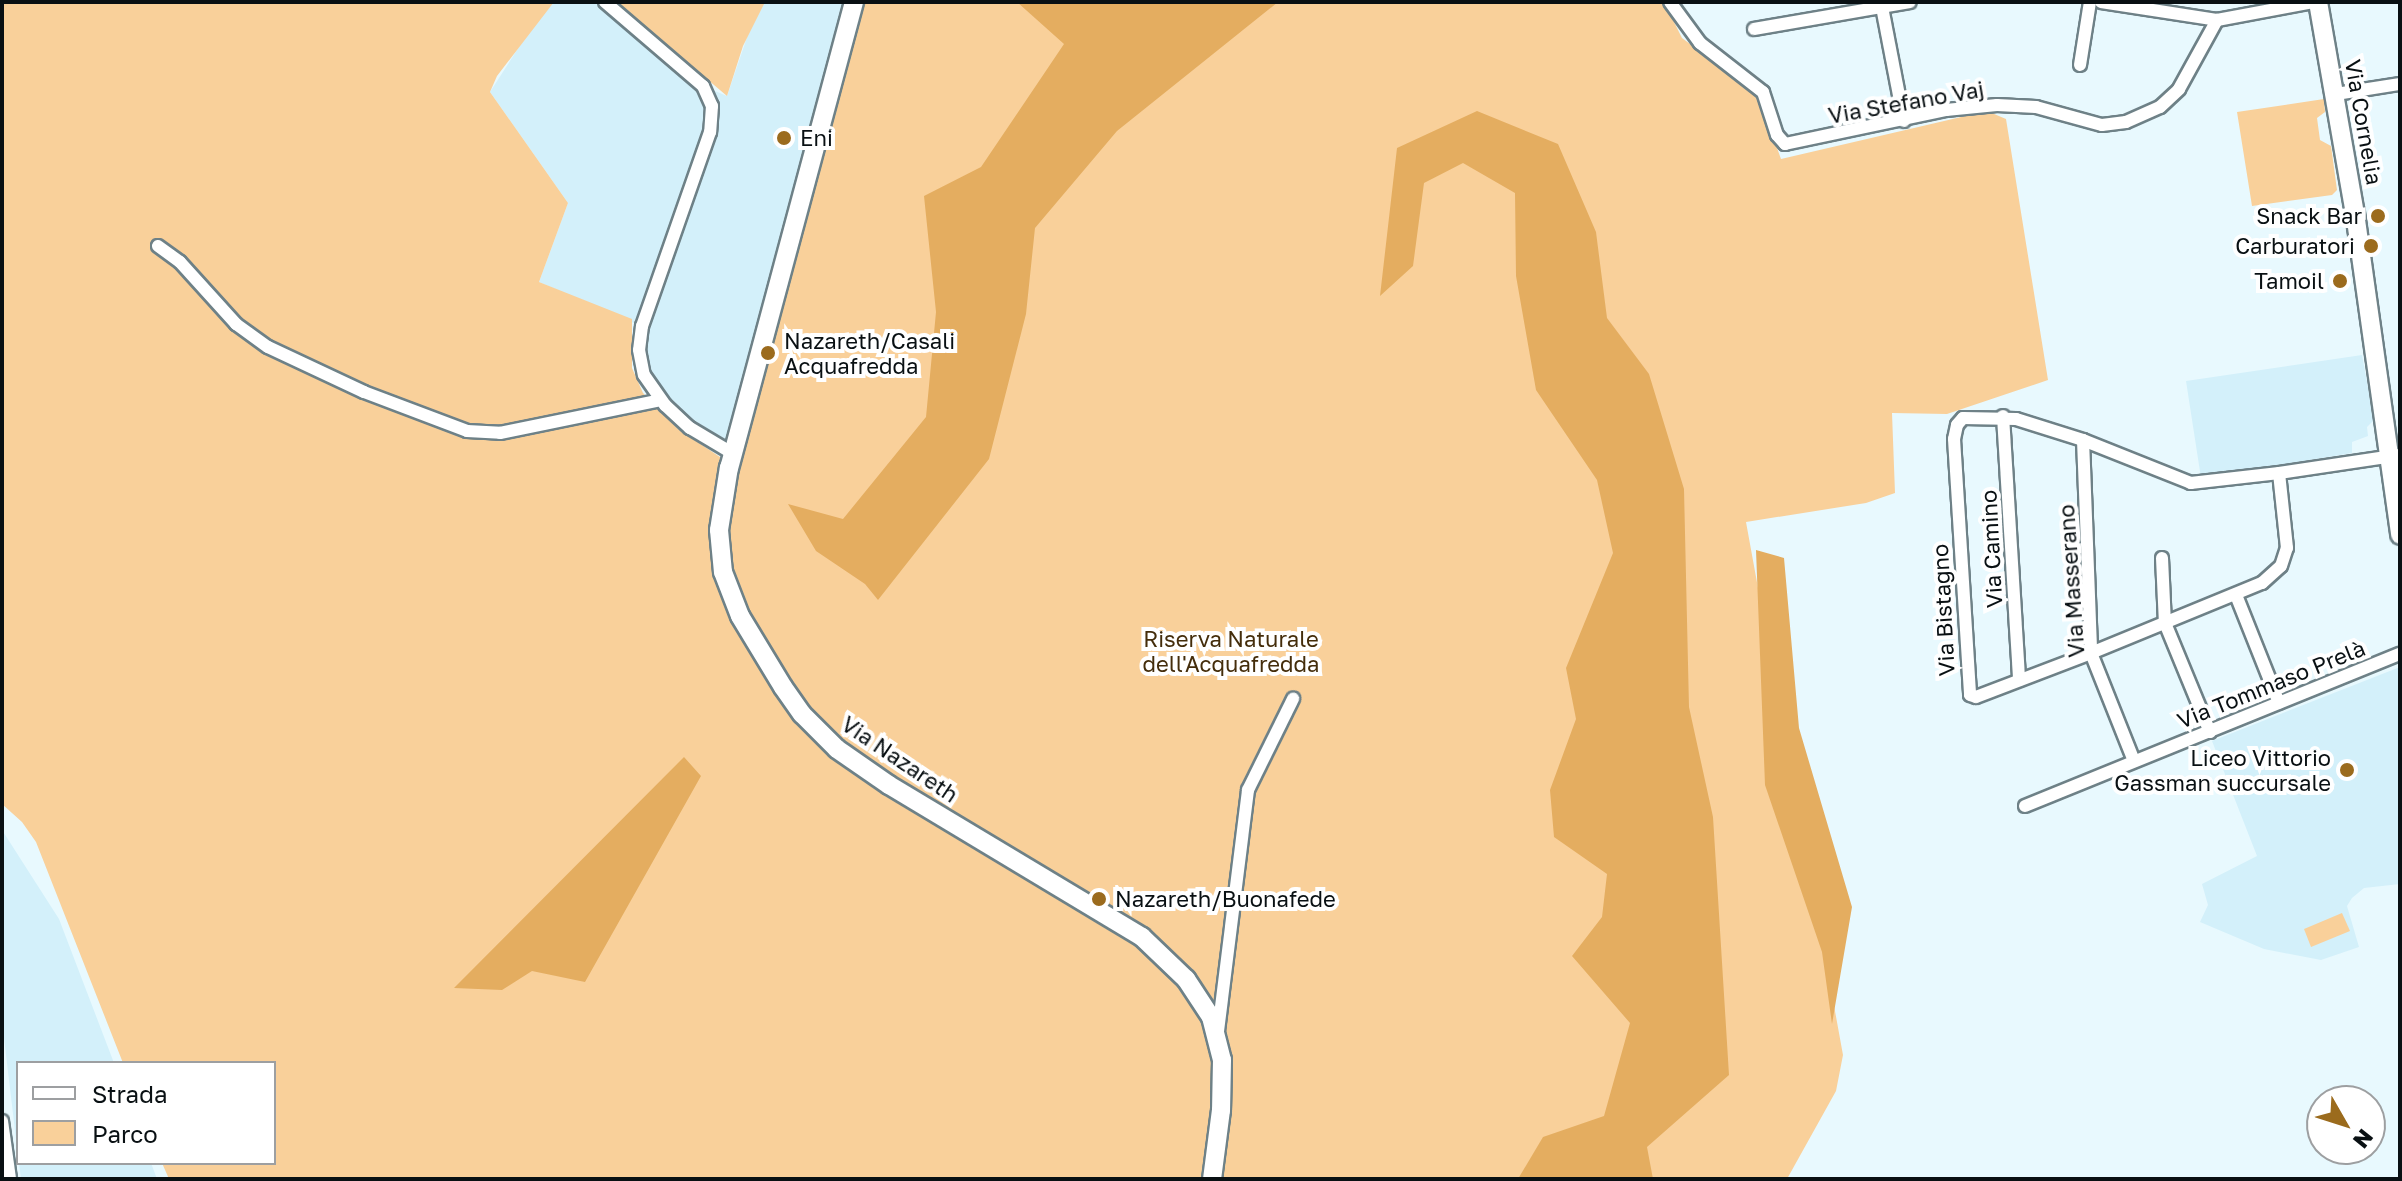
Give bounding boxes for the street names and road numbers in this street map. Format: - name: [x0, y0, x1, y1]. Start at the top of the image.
- street label: Via Cornelia: [2340, 57, 2388, 187]
- street label: Via Stefano Vaj: [1826, 75, 1986, 129]
- street label: Via Camino: [1975, 489, 2007, 609]
- street label: Via Masserano: [2052, 504, 2090, 658]
- street label: Via Bistagno: [1926, 543, 1960, 677]
- street label: Via Tommaso Prelà: [2173, 634, 2369, 734]
- street label: Via Nazareth: [837, 710, 963, 808]

